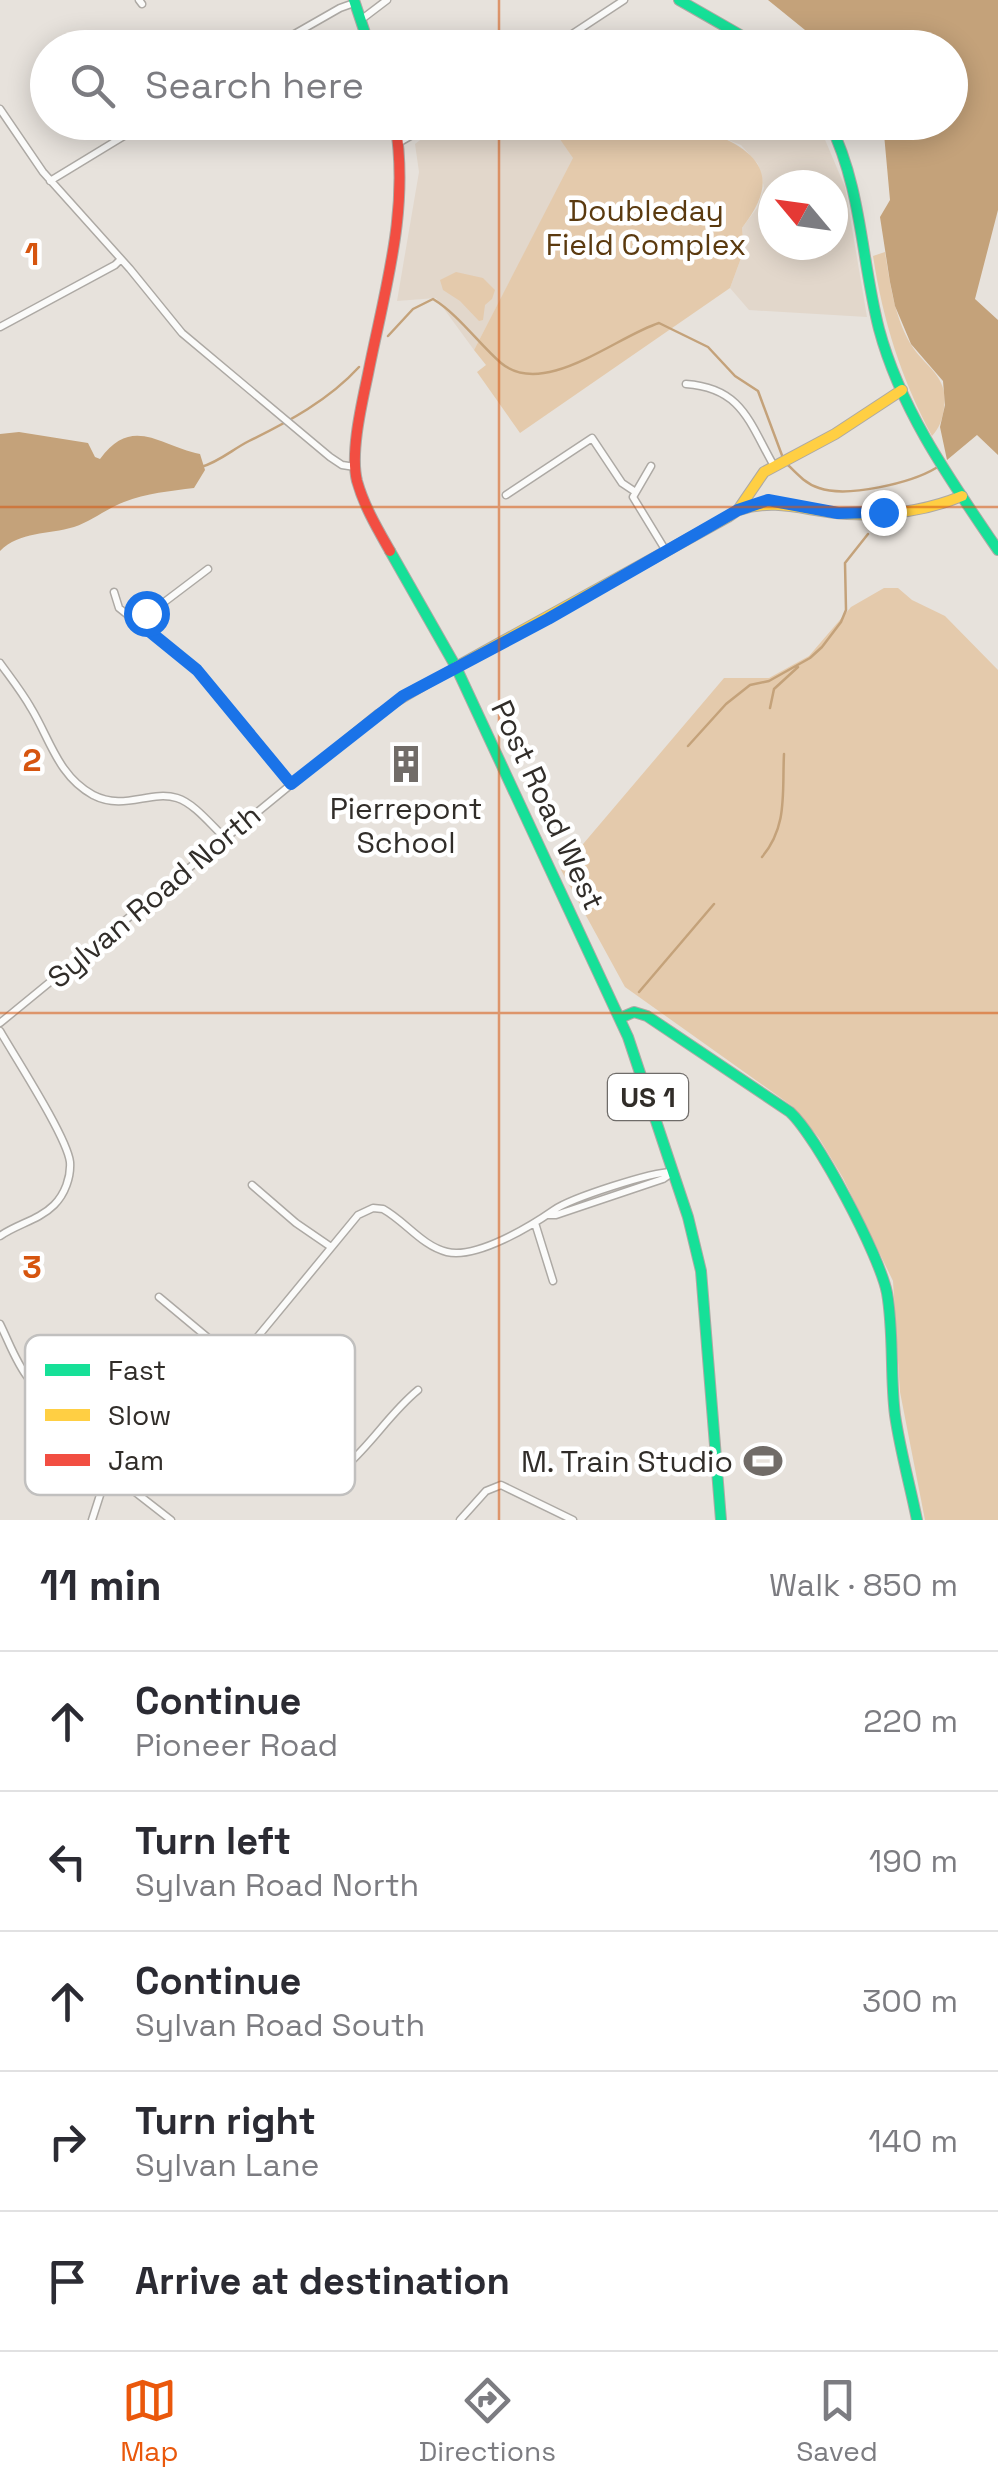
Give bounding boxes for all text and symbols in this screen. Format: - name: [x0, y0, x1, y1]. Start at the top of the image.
- search box: [30, 30, 968, 140]
- icon: search: [65, 58, 120, 113]
- text: Search here: [145, 61, 364, 109]
- north arrow: [758, 170, 848, 260]
- park label: Doubleday Field Complex: [546, 191, 746, 264]
- text: 1: [25, 234, 39, 274]
- route end: [861, 490, 907, 536]
- route start: [124, 591, 170, 637]
- street label: Post Road West: [482, 694, 614, 916]
- text: 2: [22, 740, 42, 780]
- building icon: Pierrepont School: [385, 743, 427, 785]
- place label: Pierrepont School: [330, 789, 482, 862]
- street label: Sylvan Road North: [39, 795, 269, 997]
- road number: US 1: [608, 1074, 688, 1120]
- text: 3: [22, 1247, 42, 1287]
- legend: [25, 1335, 355, 1495]
- text: Fast: [108, 1352, 166, 1388]
- text: Slow: [108, 1397, 171, 1433]
- sports icon: M. Train Studio: [742, 1440, 784, 1482]
- text: Jam: [108, 1442, 164, 1478]
- place label: M. Train Studio: [521, 1442, 733, 1481]
- text: 11 min: [40, 1559, 162, 1612]
- text: Walk · 850 m: [769, 1565, 958, 1605]
- text: Continue: [135, 1677, 301, 1725]
- icon: ahead: [40, 1694, 95, 1749]
- text: 220 m: [863, 1701, 958, 1741]
- text: Pioneer Road: [135, 1725, 338, 1765]
- text: Turn left: [135, 1817, 291, 1865]
- icon: left: [40, 1834, 95, 1889]
- text: 190 m: [869, 1841, 958, 1881]
- text: Sylvan Road North: [135, 1865, 419, 1905]
- text: Continue: [135, 1957, 301, 2005]
- icon: ahead: [40, 1974, 95, 2029]
- text: 300 m: [862, 1981, 958, 2021]
- text: Sylvan Road South: [135, 2005, 425, 2045]
- text: Turn right: [135, 2097, 316, 2145]
- icon: right: [40, 2114, 95, 2169]
- text: 140 m: [868, 2121, 958, 2161]
- text: Sylvan Lane: [135, 2145, 319, 2185]
- icon: arrive: [40, 2254, 95, 2309]
- text: Arrive at destination: [135, 2257, 510, 2305]
- tab: Map: [120, 2373, 178, 2469]
- tab: Directions: [419, 2373, 556, 2469]
- tab: Saved: [796, 2373, 878, 2469]

